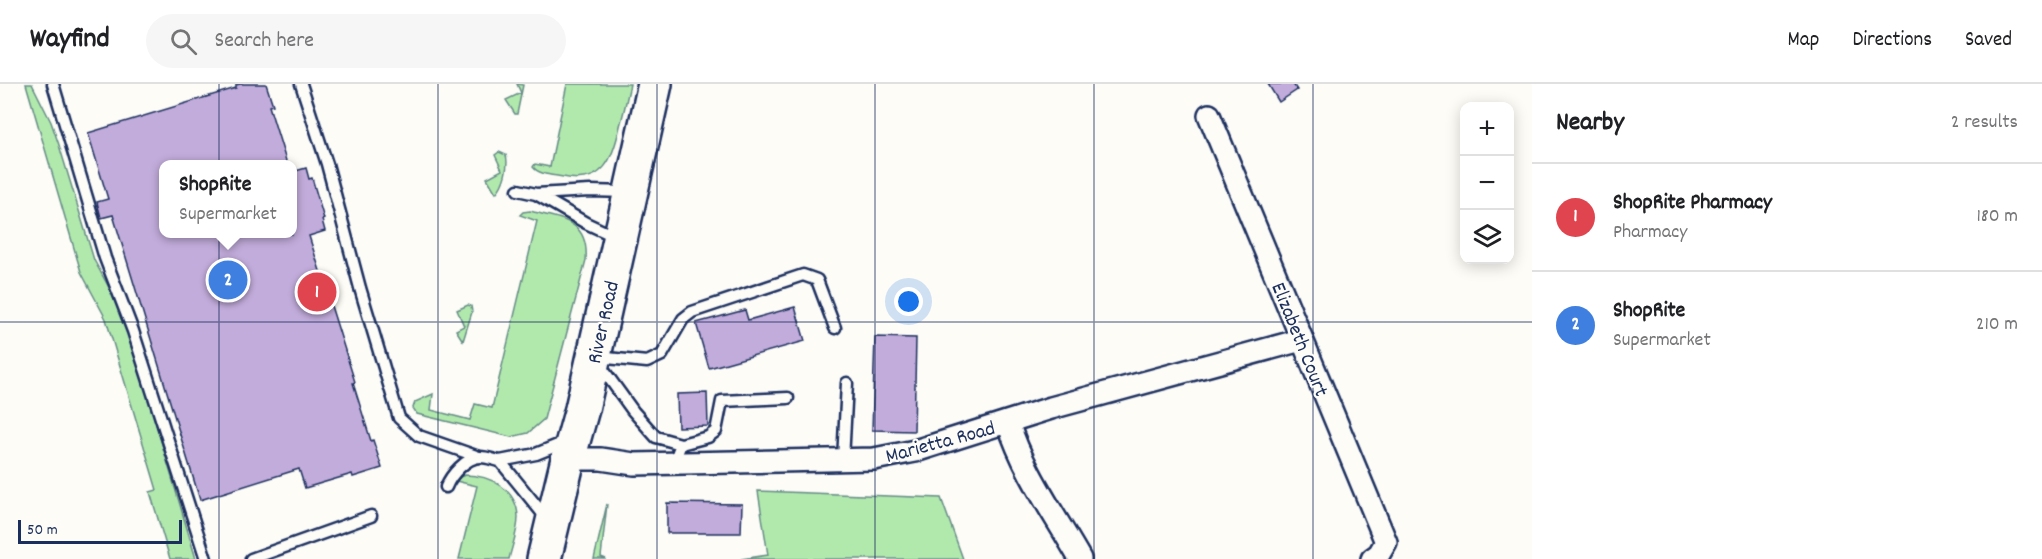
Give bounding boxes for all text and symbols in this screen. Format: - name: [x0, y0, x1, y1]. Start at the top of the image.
- search box: [146, 14, 566, 68]
- text: Wayfind: [30, 21, 110, 61]
- icon: search: [167, 25, 200, 58]
- text: Search here: [215, 26, 314, 57]
- text: Map: [1788, 26, 1819, 56]
- text: Directions: [1852, 26, 1932, 56]
- text: Saved: [1965, 26, 2012, 56]
- map controls: [1460, 102, 1514, 264]
- button: +: [1460, 102, 1514, 156]
- text: Nearby: [1556, 105, 1624, 142]
- text: 2 results: [1951, 109, 2018, 137]
- button: −: [1460, 156, 1514, 210]
- popup: [159, 160, 297, 238]
- text: ShopRite: [179, 170, 251, 201]
- text: ShopRite Pharmacy: [1613, 188, 1772, 219]
- text: Supermarket: [179, 201, 277, 229]
- text: 1: [1573, 203, 1578, 231]
- text: 180 m: [1976, 203, 2018, 231]
- button: layers: [1460, 210, 1514, 264]
- text: Pharmacy: [1613, 219, 1687, 247]
- pin: 2: [208, 258, 248, 302]
- pin: 1: [298, 270, 336, 314]
- street label: River Road: [581, 278, 629, 367]
- street label: Elizabeth Court: [1262, 278, 1335, 402]
- your location: [894, 287, 923, 316]
- text: ShopRite: [1613, 296, 1685, 327]
- text: 2: [1571, 311, 1580, 339]
- text: 210 m: [1976, 311, 2018, 339]
- text: Supermarket: [1613, 327, 1711, 355]
- street label: Marietta Road: [883, 415, 999, 473]
- scale bar: [18, 517, 182, 544]
- text: 50 m: [27, 519, 58, 542]

